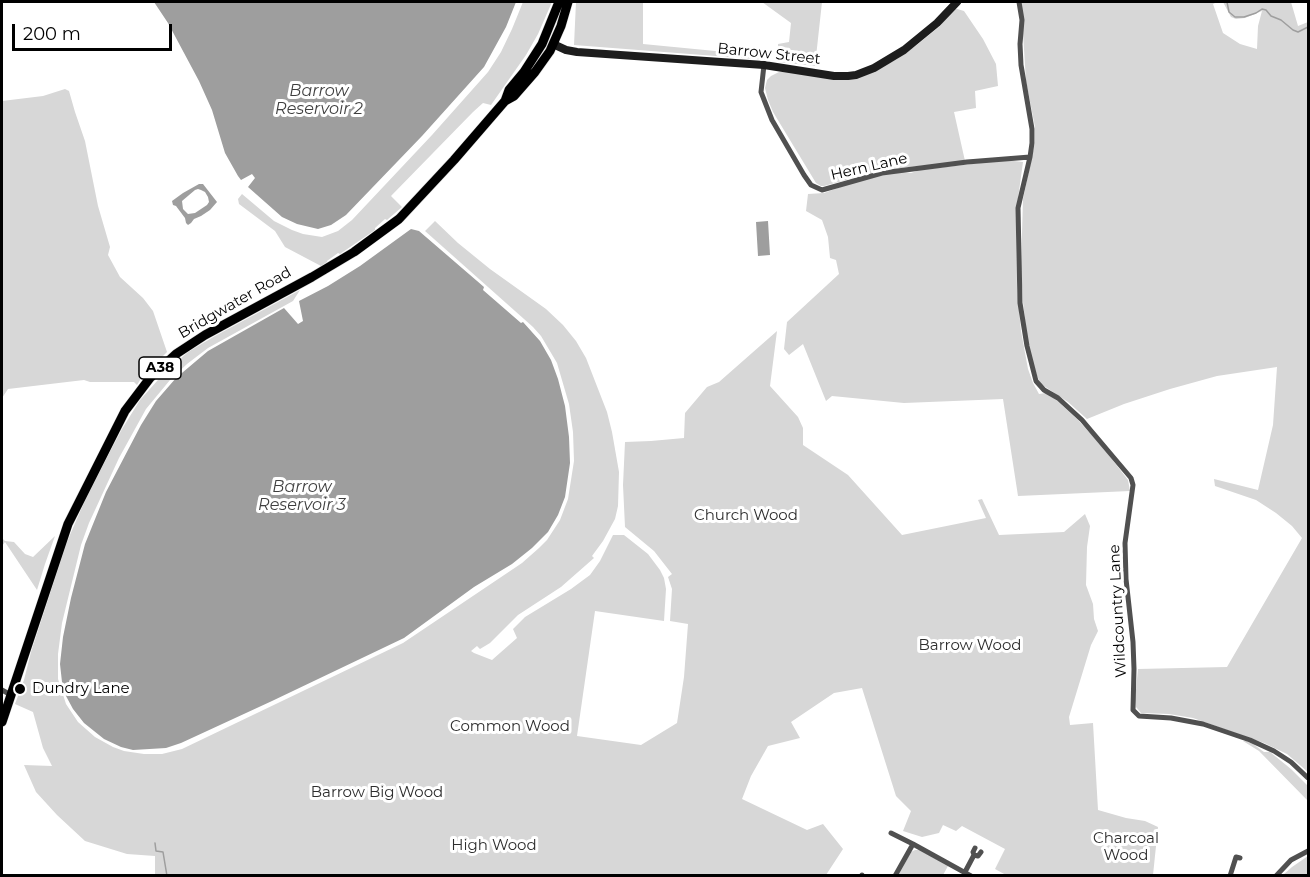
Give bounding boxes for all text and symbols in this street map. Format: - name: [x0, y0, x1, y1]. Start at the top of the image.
- scale bar: [15, 12, 176, 50]
- text: 200 m: [23, 23, 81, 45]
- street label: Barrow Street: [717, 40, 821, 68]
- water label: Barrow Reservoir 2: [275, 81, 363, 119]
- street label: Hern Lane: [829, 149, 909, 185]
- street label: Bridgwater Road: [175, 263, 295, 343]
- road number: A38: [139, 357, 181, 379]
- water label: Barrow Reservoir 3: [258, 477, 346, 515]
- park label: Church Wood: [694, 507, 798, 525]
- street label: Wildcountry Lane: [1106, 544, 1130, 678]
- park label: Barrow Wood: [919, 637, 1021, 655]
- place label: Dundry Lane: [32, 680, 130, 698]
- marker: Dundry Lane: [13, 682, 27, 696]
- park label: Common Wood: [450, 718, 570, 736]
- park label: Barrow Big Wood: [311, 784, 443, 802]
- park label: Charcoal Wood: [1093, 830, 1159, 865]
- park label: High Wood: [451, 837, 537, 855]

